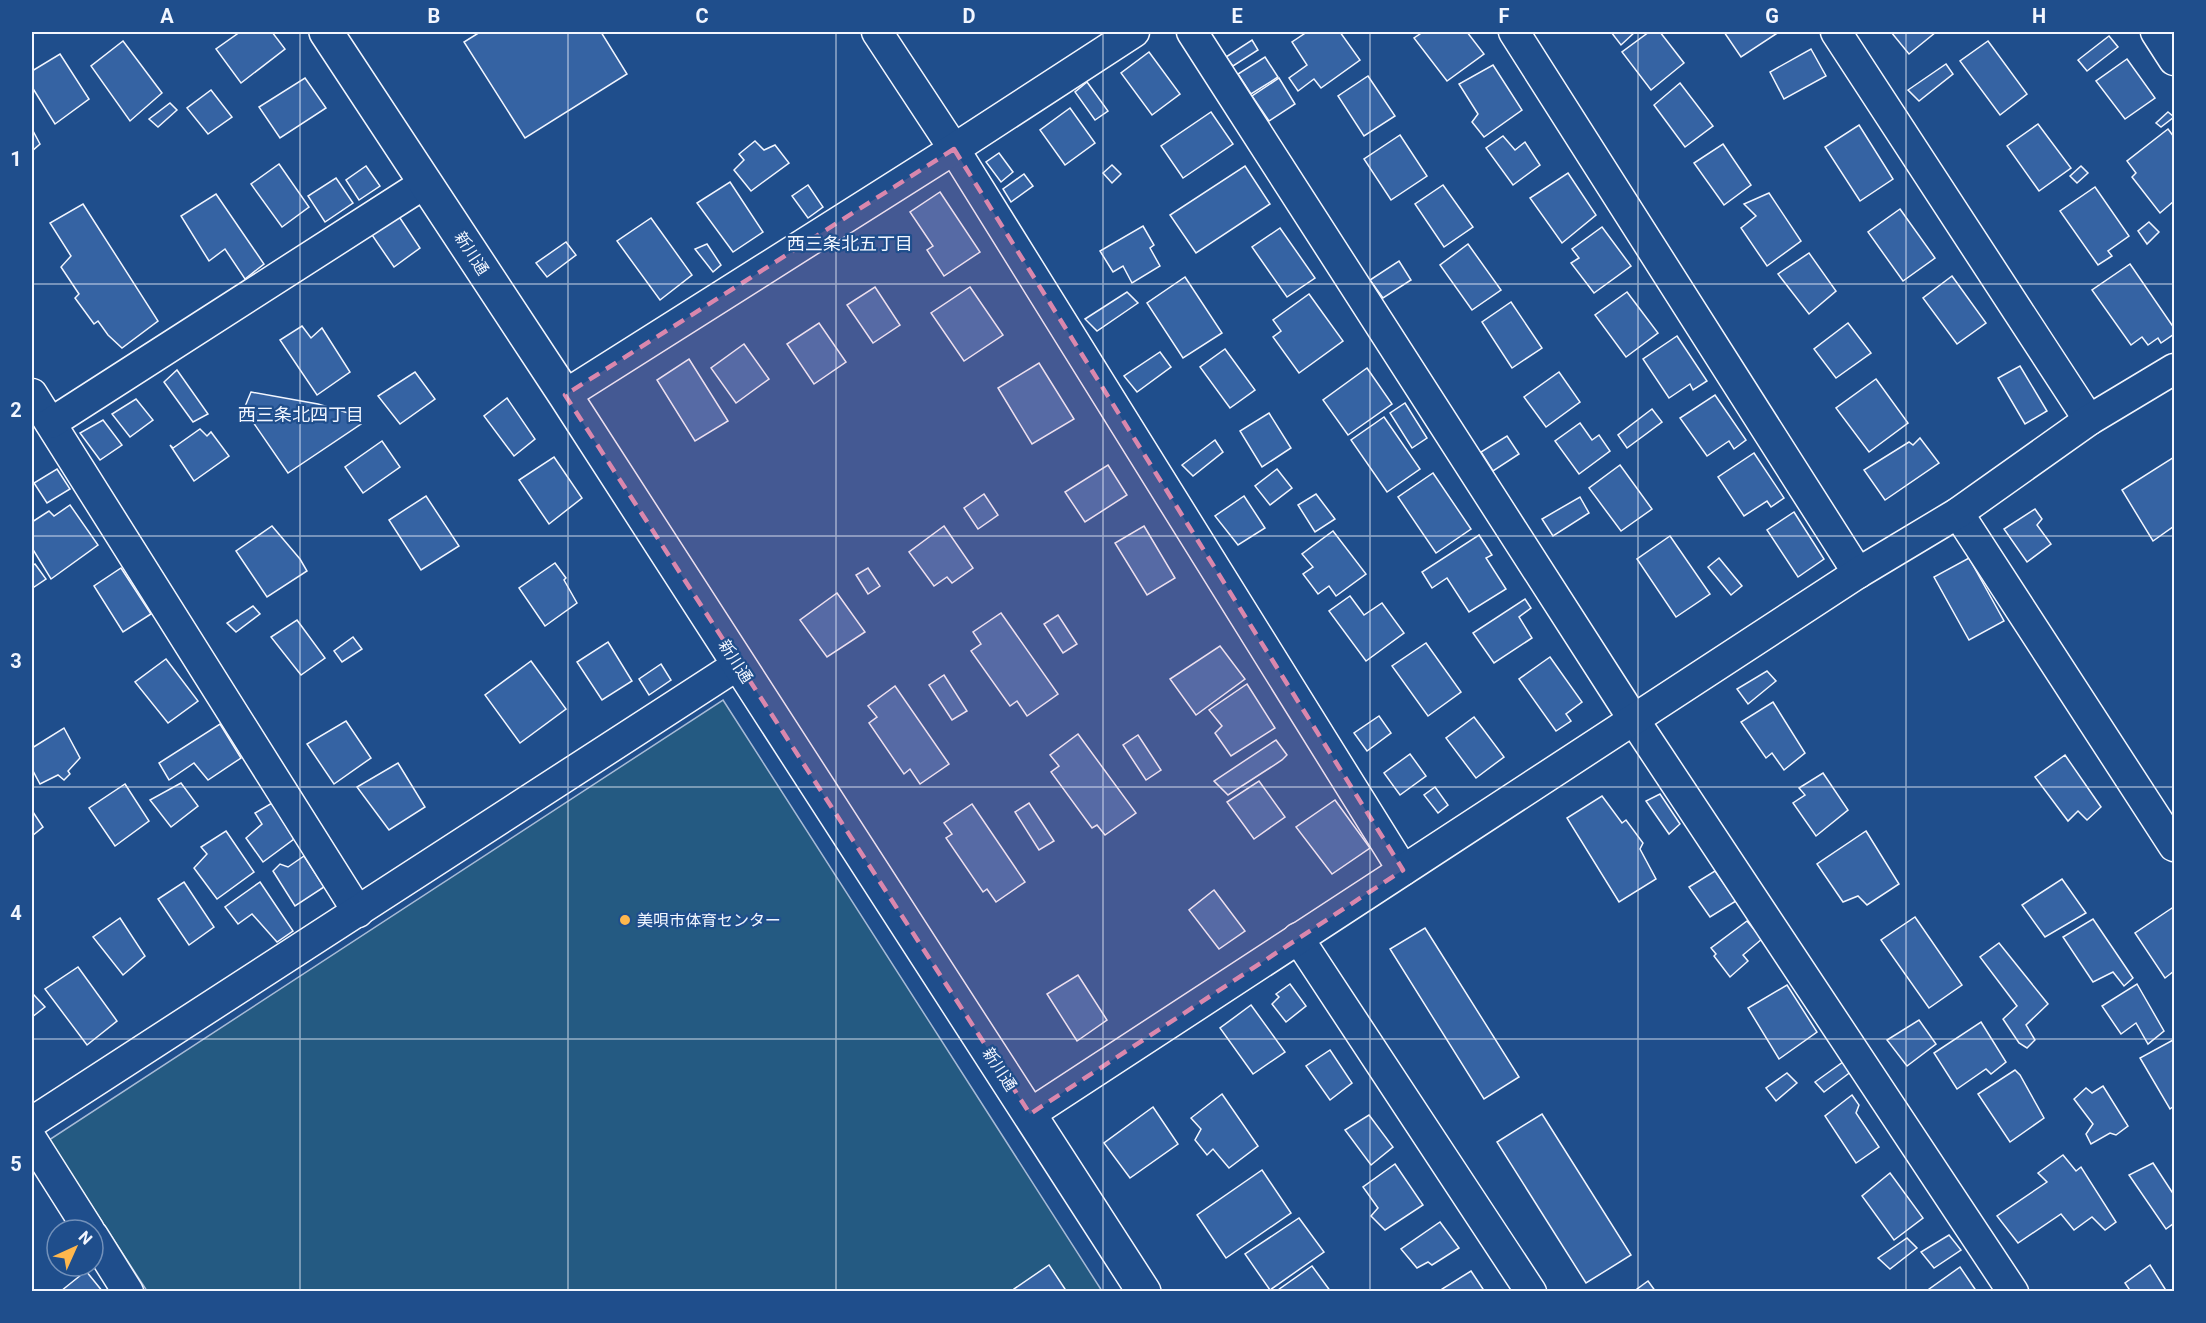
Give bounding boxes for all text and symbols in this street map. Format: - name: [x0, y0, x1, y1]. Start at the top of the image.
- text: A: [160, 4, 174, 28]
- text: B: [428, 4, 440, 28]
- text: C: [695, 4, 709, 28]
- text: D: [963, 4, 976, 28]
- text: E: [1231, 4, 1243, 28]
- text: F: [1499, 4, 1510, 28]
- text: G: [1765, 4, 1779, 28]
- text: H: [2032, 4, 2046, 28]
- text: 1: [10, 147, 22, 171]
- street label: 新川通: [451, 228, 493, 279]
- district label: 西三条北五丁目: [787, 233, 913, 254]
- text: 2: [10, 398, 22, 422]
- district label: 西三条北四丁目: [238, 404, 364, 425]
- street label: 新川通: [715, 636, 757, 687]
- text: 3: [10, 649, 22, 673]
- text: 4: [10, 901, 22, 925]
- place label: 美唄市体育センター: [637, 911, 781, 930]
- marker: 美唄市体育センター: [618, 913, 632, 927]
- street label: 新川通: [979, 1044, 1021, 1095]
- text: 5: [10, 1152, 22, 1176]
- north arrow: [45, 1218, 105, 1278]
- text: N: [75, 1227, 96, 1248]

